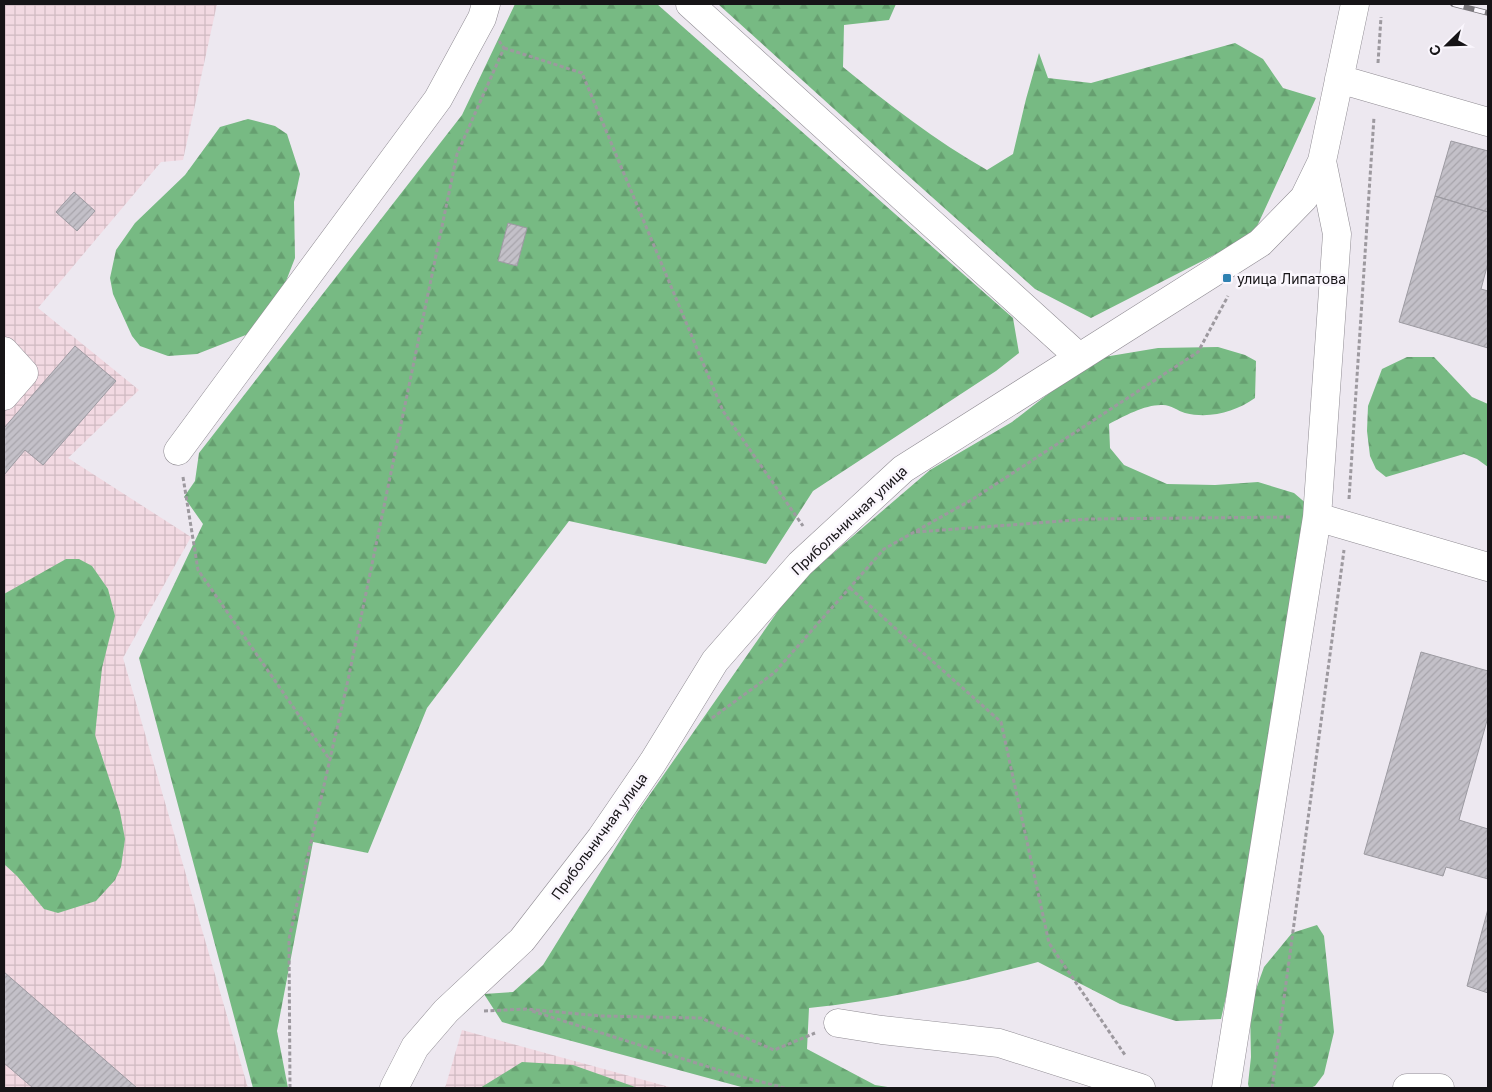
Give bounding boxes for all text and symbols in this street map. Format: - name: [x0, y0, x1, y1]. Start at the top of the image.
- north arrow: [1422, 20, 1472, 70]
- text: С: [1425, 42, 1444, 58]
- place label: улица Липатова: [1237, 270, 1346, 287]
- marker: улица Липатова: [1221, 272, 1233, 284]
- street label: Прибольничная улица: [788, 462, 910, 578]
- street label: Прибольничная улица: [547, 769, 651, 903]

